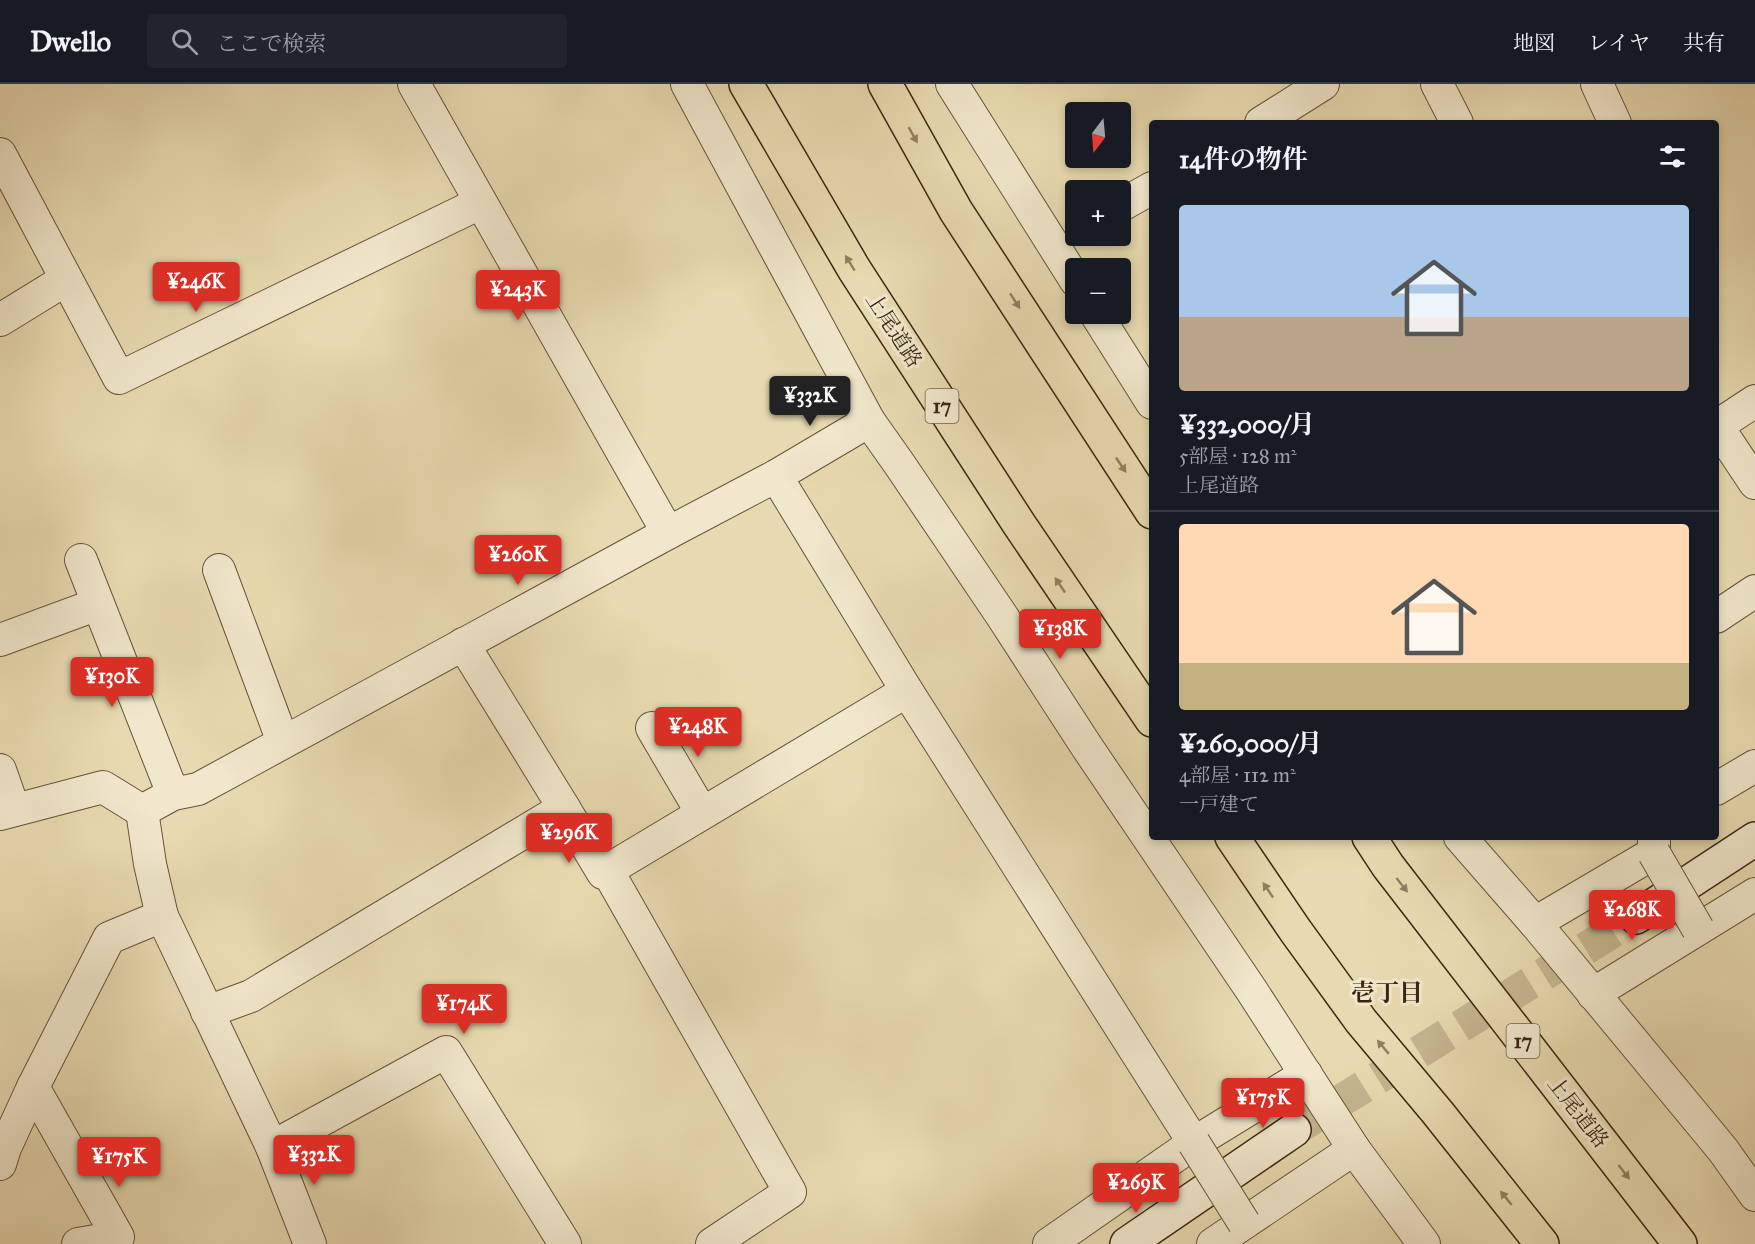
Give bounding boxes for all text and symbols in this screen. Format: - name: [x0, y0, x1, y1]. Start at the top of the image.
- search box: [147, 14, 567, 68]
- text: Dwello: [30, 24, 111, 59]
- icon: search: [168, 25, 201, 58]
- text: ここで検索: [216, 30, 326, 57]
- text: 地図: [1513, 30, 1555, 56]
- text: レイヤ: [1588, 30, 1650, 56]
- text: 共有: [1683, 30, 1725, 56]
- north arrow: [1065, 102, 1131, 168]
- map controls: [1065, 102, 1131, 324]
- one-way arrow: [908, 127, 918, 144]
- icon: filters: [1656, 140, 1689, 173]
- text: 14件の物件: [1179, 143, 1308, 175]
- button: +: [1065, 180, 1131, 246]
- icon: home: [1380, 244, 1488, 352]
- one-way arrow: [845, 255, 856, 271]
- button: −: [1065, 258, 1131, 324]
- pin: ¥246K: [154, 262, 238, 313]
- text: ¥246K: [167, 269, 225, 293]
- pin: ¥243K: [476, 270, 560, 321]
- text: ¥243K: [490, 277, 546, 301]
- street label: 上尾道路: [860, 288, 928, 372]
- one-way arrow: [1009, 293, 1021, 309]
- pin: ¥332K: [768, 376, 852, 427]
- text: ¥332K: [783, 383, 837, 407]
- road number: 17: [926, 389, 958, 423]
- text: ¥332,000/月: [1179, 408, 1315, 440]
- text: 5部屋 · 128 m²: [1179, 444, 1297, 468]
- one-way arrow: [1115, 457, 1126, 473]
- text: 上尾道路: [1179, 473, 1259, 497]
- pin: ¥260K: [476, 535, 560, 586]
- text: ¥260K: [488, 542, 548, 566]
- icon: home: [1380, 563, 1488, 671]
- one-way arrow: [1054, 577, 1066, 593]
- pin: ¥138K: [1018, 609, 1102, 660]
- text: ¥138K: [1033, 616, 1087, 640]
- pin: ¥130K: [70, 657, 154, 708]
- text: ¥130K: [85, 664, 139, 688]
- pin: ¥248K: [656, 707, 740, 758]
- text: ¥248K: [669, 714, 727, 738]
- text: ¥260,000/月: [1179, 727, 1322, 759]
- text: 4部屋 · 112 m²: [1179, 763, 1296, 787]
- text: 一戸建て: [1179, 792, 1259, 816]
- pin: ¥296K: [527, 813, 611, 864]
- text: ¥296K: [540, 820, 598, 844]
- one-way arrow: [1396, 877, 1408, 892]
- one-way arrow: [1262, 882, 1274, 898]
- pin: ¥268K: [1590, 890, 1674, 941]
- text: ¥268K: [1603, 897, 1661, 921]
- district label: 壱丁目: [1351, 978, 1423, 1008]
- pin: ¥174K: [422, 984, 506, 1035]
- text: ¥174K: [436, 991, 492, 1015]
- road number: 17: [1506, 1024, 1540, 1058]
- one-way arrow: [1377, 1040, 1390, 1055]
- street label: 上尾道路: [1542, 1071, 1614, 1153]
- pin: ¥175K: [1221, 1078, 1305, 1129]
- text: ¥175K: [1235, 1085, 1291, 1109]
- pin: ¥332K: [272, 1135, 356, 1186]
- pin: ¥175K: [77, 1137, 161, 1188]
- text: ¥332K: [287, 1142, 341, 1166]
- text: ¥175K: [91, 1144, 147, 1168]
- pin: ¥269K: [1094, 1163, 1178, 1214]
- one-way arrow: [1618, 1164, 1631, 1180]
- text: ¥269K: [1107, 1170, 1165, 1194]
- one-way arrow: [1500, 1191, 1513, 1206]

